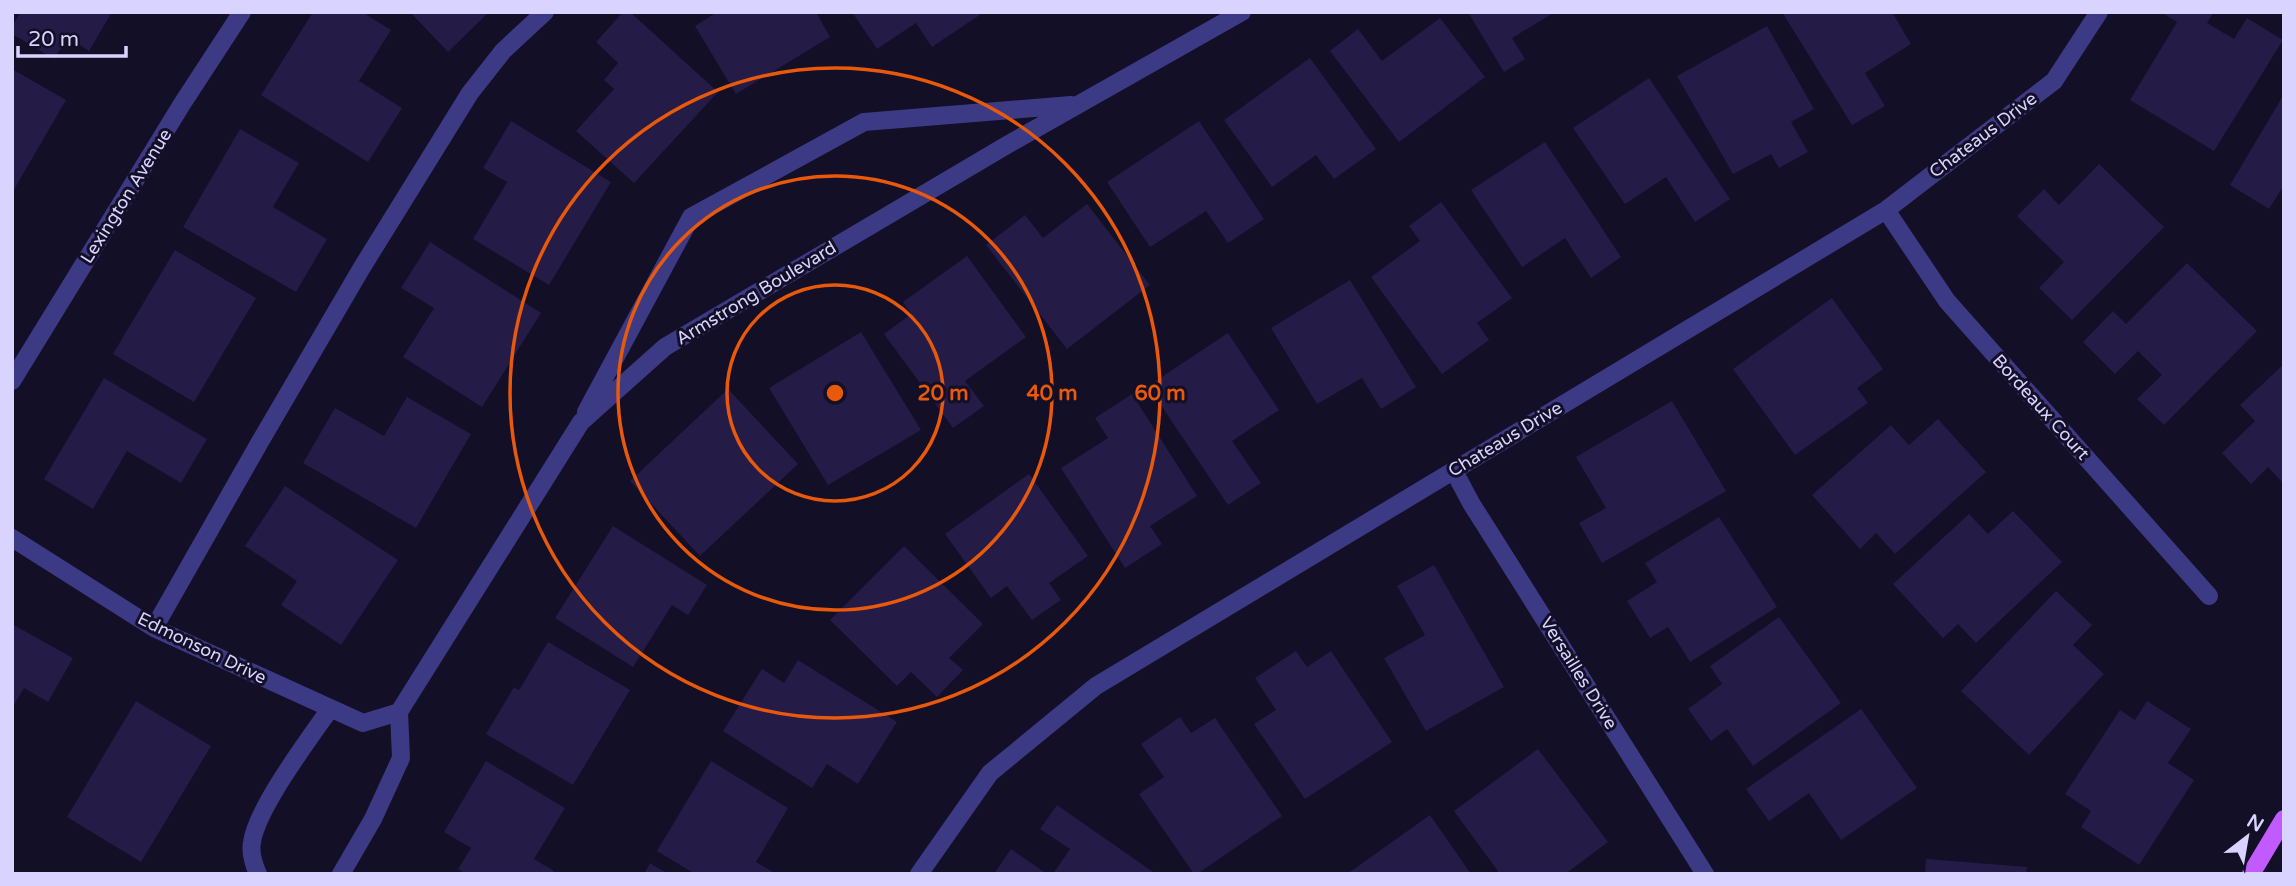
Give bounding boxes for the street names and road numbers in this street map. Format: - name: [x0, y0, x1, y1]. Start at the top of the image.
- street label: Chateaus Drive: [1925, 87, 2041, 183]
- street label: Lexington Avenue: [76, 125, 176, 267]
- street label: Armstrong Boulevard: [672, 236, 840, 350]
- street label: Bordeaux Court: [1988, 350, 2094, 464]
- street label: Chateaus Drive: [1444, 396, 1566, 482]
- street label: Edmonson Drive: [134, 607, 270, 689]
- street label: Versailles Drive: [1536, 613, 1622, 733]

